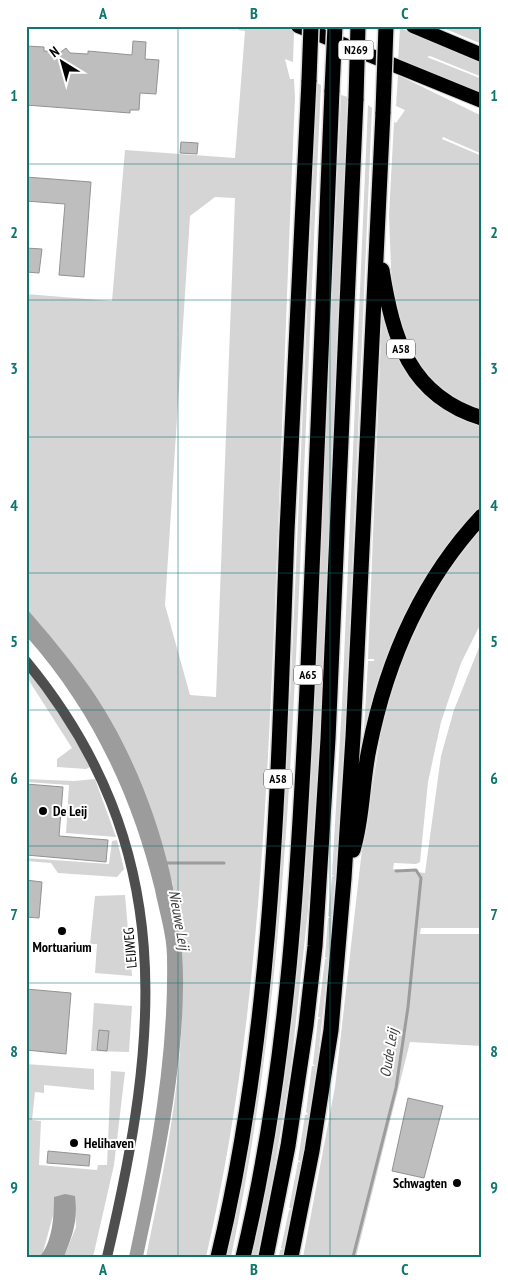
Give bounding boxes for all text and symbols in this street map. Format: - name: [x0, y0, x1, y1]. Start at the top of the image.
- text: A: [98, 3, 108, 23]
- text: B: [250, 3, 258, 23]
- text: C: [401, 3, 409, 23]
- north arrow: [38, 38, 88, 88]
- road number: N269: [338, 40, 374, 60]
- text: N: [46, 42, 63, 61]
- text: 1: [10, 85, 18, 105]
- text: 1: [490, 85, 498, 105]
- text: 2: [10, 222, 18, 242]
- text: 2: [490, 222, 498, 242]
- road number: A58: [387, 339, 415, 358]
- text: 3: [10, 358, 18, 378]
- text: 3: [490, 358, 498, 378]
- text: 4: [10, 495, 18, 515]
- text: 4: [490, 495, 498, 515]
- text: 5: [10, 631, 18, 651]
- text: 5: [490, 631, 498, 651]
- road number: A65: [294, 666, 322, 684]
- text: 6: [10, 768, 18, 788]
- text: 6: [490, 768, 498, 788]
- road number: A58: [264, 770, 292, 789]
- place label: De Leij: [53, 802, 87, 820]
- marker: De Leij: [37, 805, 49, 817]
- water label: Nieuwe Leij: [165, 889, 194, 953]
- text: 7: [10, 904, 18, 924]
- text: 7: [490, 904, 498, 924]
- marker: Mortuarium: [56, 925, 68, 937]
- street label: LEIJWEG: [119, 927, 141, 969]
- place label: Mortuarium: [33, 938, 91, 956]
- water label: Oude Leij: [375, 1026, 402, 1079]
- text: 8: [10, 1041, 18, 1061]
- text: 8: [490, 1041, 498, 1061]
- place label: Helihaven: [84, 1134, 134, 1152]
- marker: Helihaven: [68, 1137, 80, 1149]
- place label: Schwagten: [393, 1174, 447, 1192]
- text: 9: [10, 1177, 18, 1197]
- marker: Schwagten: [451, 1177, 463, 1189]
- text: 9: [490, 1177, 498, 1197]
- text: A: [98, 1259, 108, 1279]
- text: B: [250, 1259, 258, 1279]
- text: C: [401, 1259, 409, 1279]

